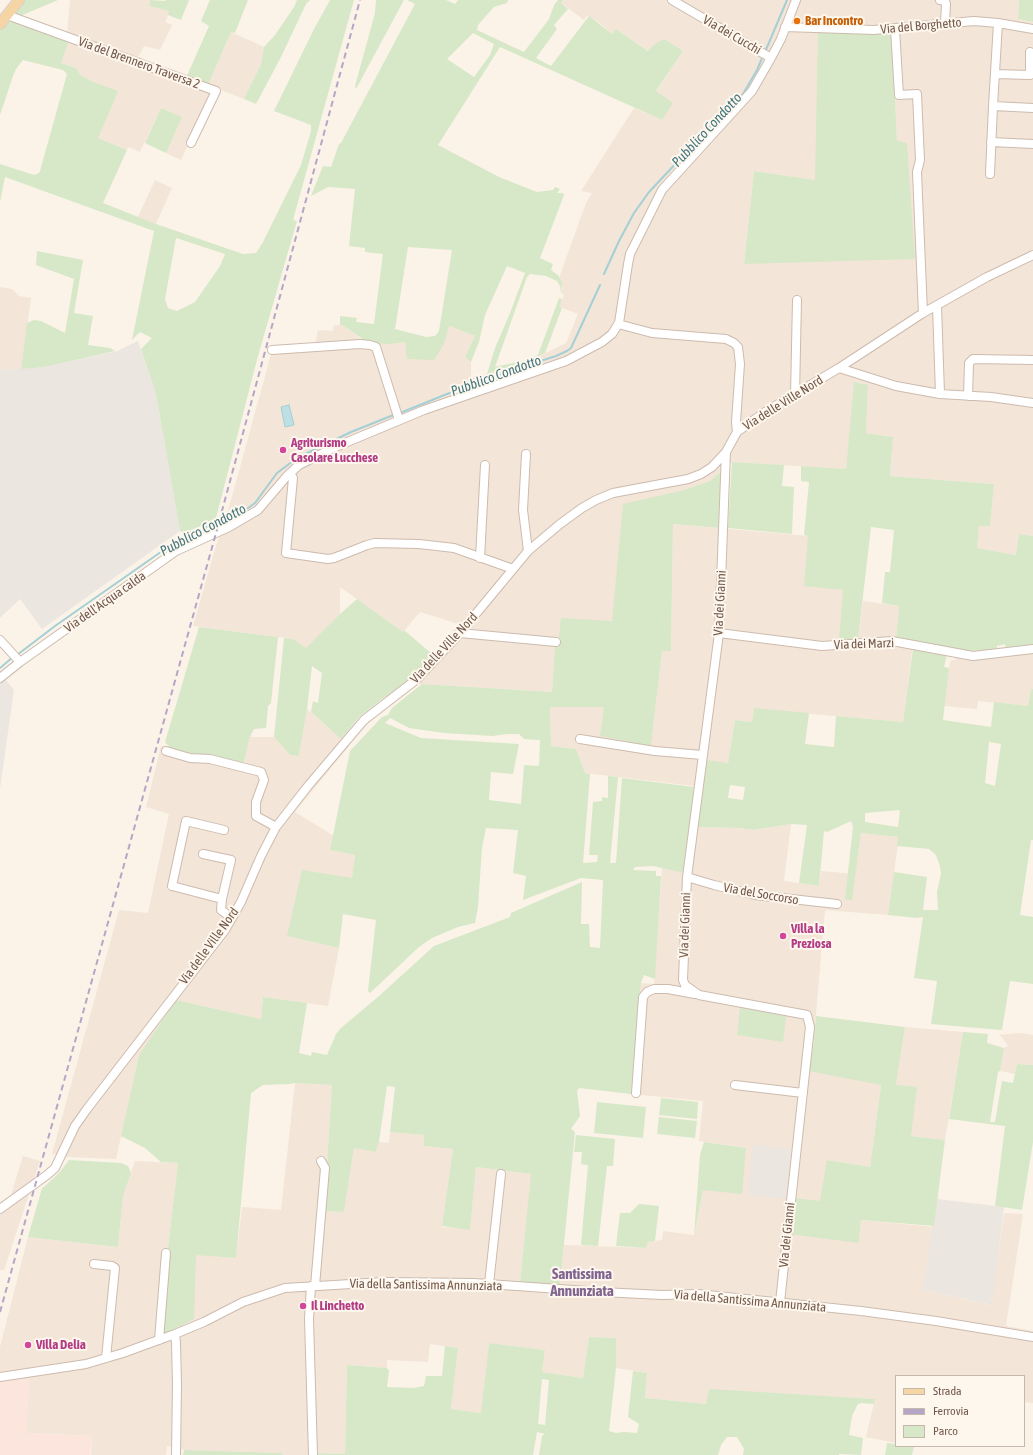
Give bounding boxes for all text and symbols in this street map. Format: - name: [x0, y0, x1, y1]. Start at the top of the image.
- street label: Via dei Cucchi: [700, 12, 764, 58]
- place label: Bar Incontro: [805, 13, 863, 29]
- street label: Via del Borghetto: [880, 15, 962, 37]
- marker: Bar Incontro: [792, 16, 802, 26]
- street label: Via del Brennero Traversa 2: [76, 34, 202, 92]
- water label: Pubblico Condotto: [668, 90, 746, 170]
- water label: Pubblico Condotto: [449, 352, 543, 400]
- street label: Via delle Ville Nord: [740, 372, 826, 434]
- place label: Agriturismo Casolare Lucchese: [291, 435, 378, 466]
- marker: Agriturismo Casolare Lucchese: [278, 445, 288, 455]
- water label: Pubblico Condotto: [157, 500, 249, 560]
- street label: Via dell'Acqua calda: [61, 568, 149, 636]
- street label: Via dei Gianni: [710, 570, 730, 636]
- street label: Via delle Ville Nord: [407, 609, 481, 687]
- street label: Via dei Marzi: [834, 635, 894, 653]
- street label: Via del Soccorso: [722, 880, 800, 908]
- street label: Via dei Gianni: [676, 892, 694, 958]
- street label: Via delle Ville Nord: [176, 904, 242, 988]
- place label: Villa la Preziosa: [791, 921, 832, 952]
- marker: Villa la Preziosa: [778, 931, 788, 941]
- street label: Via dei Gianni: [776, 1202, 798, 1268]
- district label: Santissima Annunziata: [550, 1265, 614, 1300]
- street label: Via della Santissima Annunziata: [349, 1276, 503, 1294]
- street label: Via della Santissima Annunziata: [673, 1287, 827, 1315]
- place label: Il Linchetto: [311, 1298, 364, 1314]
- marker: Il Linchetto: [298, 1301, 308, 1311]
- place label: Villa Delia: [36, 1337, 86, 1353]
- marker: Villa Delia: [23, 1340, 33, 1350]
- legend: [895, 1375, 1025, 1447]
- text: Strada: [933, 1384, 962, 1398]
- text: Ferrovia: [933, 1404, 969, 1418]
- text: Parco: [933, 1424, 958, 1438]

